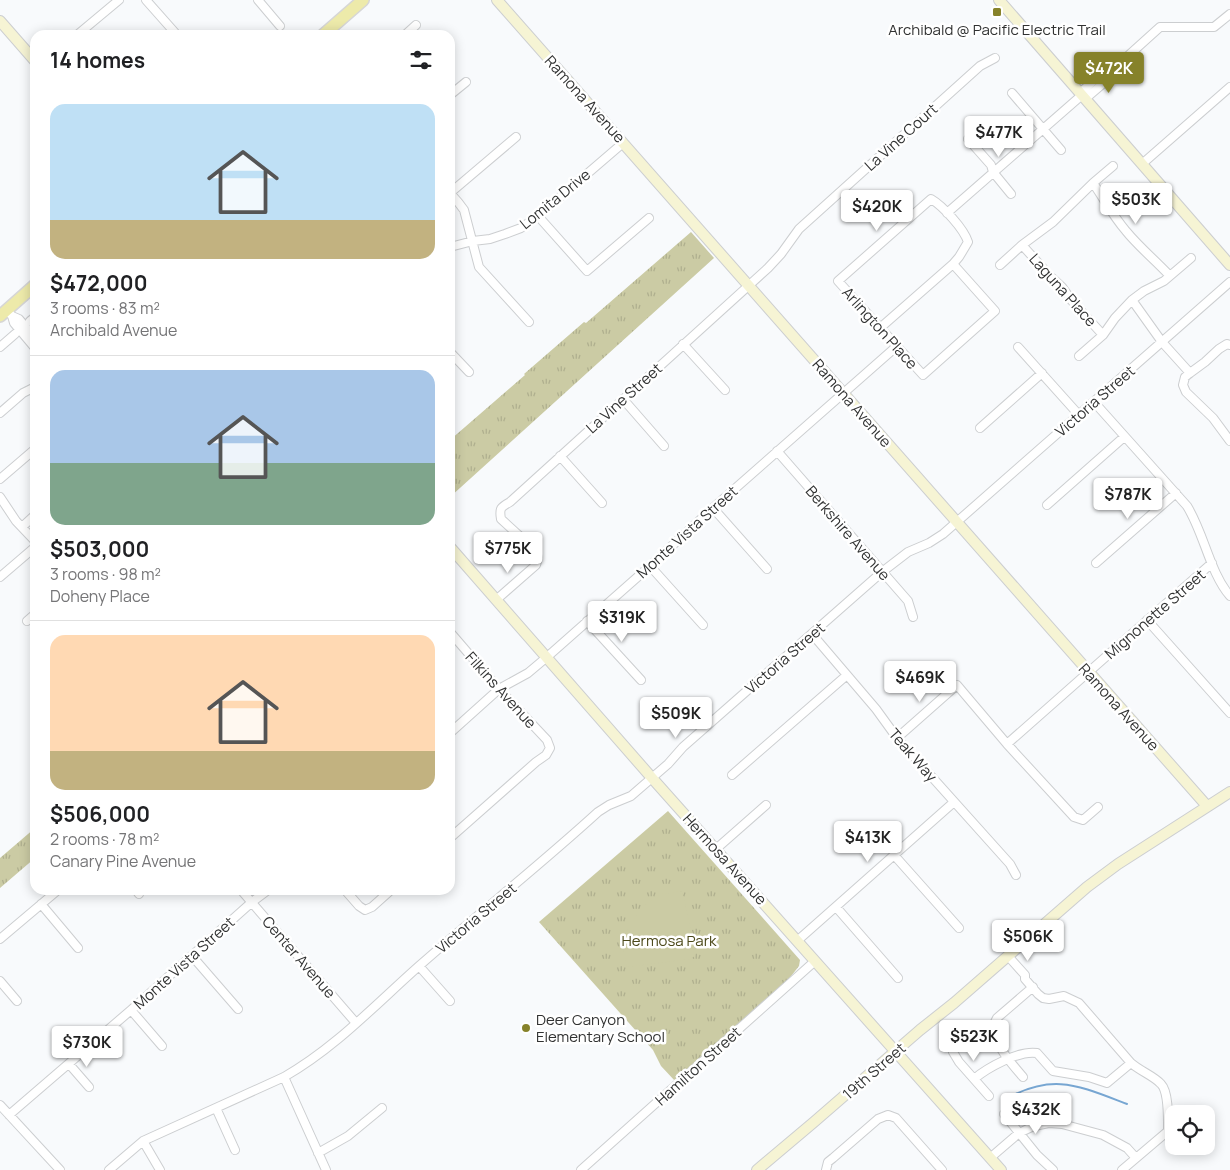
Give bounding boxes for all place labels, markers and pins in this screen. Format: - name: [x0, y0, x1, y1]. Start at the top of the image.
- marker: Archibald @ Pacific Electric Trail: [991, 6, 1003, 18]
- place label: Archibald @ Pacific Electric Trail: [888, 19, 1106, 40]
- pin: $472K: [1074, 52, 1144, 94]
- pin: $477K: [964, 116, 1034, 158]
- pin: $503K: [1101, 182, 1171, 225]
- pin: $420K: [842, 190, 912, 232]
- pin: $787K: [1093, 478, 1163, 520]
- pin: $775K: [473, 532, 543, 574]
- pin: $319K: [587, 600, 657, 643]
- pin: $469K: [885, 660, 955, 703]
- pin: $509K: [641, 696, 711, 739]
- pin: $413K: [833, 820, 903, 863]
- pin: $506K: [993, 920, 1063, 962]
- place label: Deer Canyon Elementary School: [536, 1009, 665, 1047]
- pin: $523K: [939, 1020, 1009, 1062]
- marker: Deer Canyon Elementary School: [520, 1022, 532, 1034]
- pin: $730K: [52, 1026, 122, 1068]
- pin: $432K: [1001, 1092, 1071, 1135]

